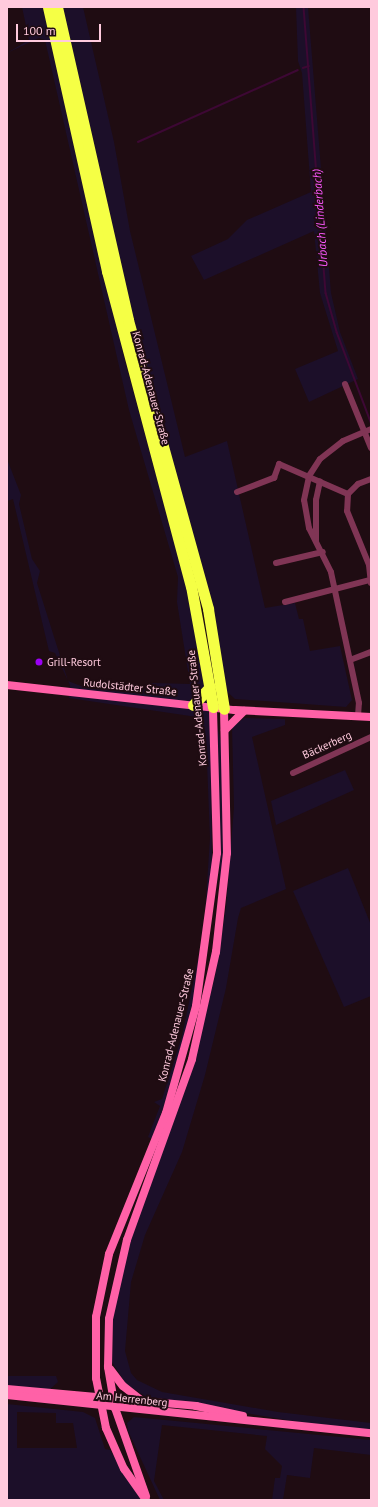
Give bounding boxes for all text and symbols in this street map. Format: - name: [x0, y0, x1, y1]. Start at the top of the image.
- scale bar: [18, 16, 103, 42]
- text: 100 m: [23, 23, 56, 38]
- water label: Urbach (Linderbach): [309, 168, 331, 268]
- street label: Konrad-Adenauer-Straße: [130, 330, 172, 446]
- street label: Konrad-Adenauer-Straße: [184, 649, 210, 767]
- place label: Grill-Resort: [47, 655, 101, 669]
- marker: Grill-Resort: [34, 657, 44, 667]
- street label: Rudolstädter Straße: [83, 676, 177, 698]
- street label: Bäckerberg: [300, 728, 354, 762]
- street label: Konrad-Adenauer-Straße: [155, 967, 197, 1083]
- street label: Am Herrenberg: [96, 1389, 168, 1409]

